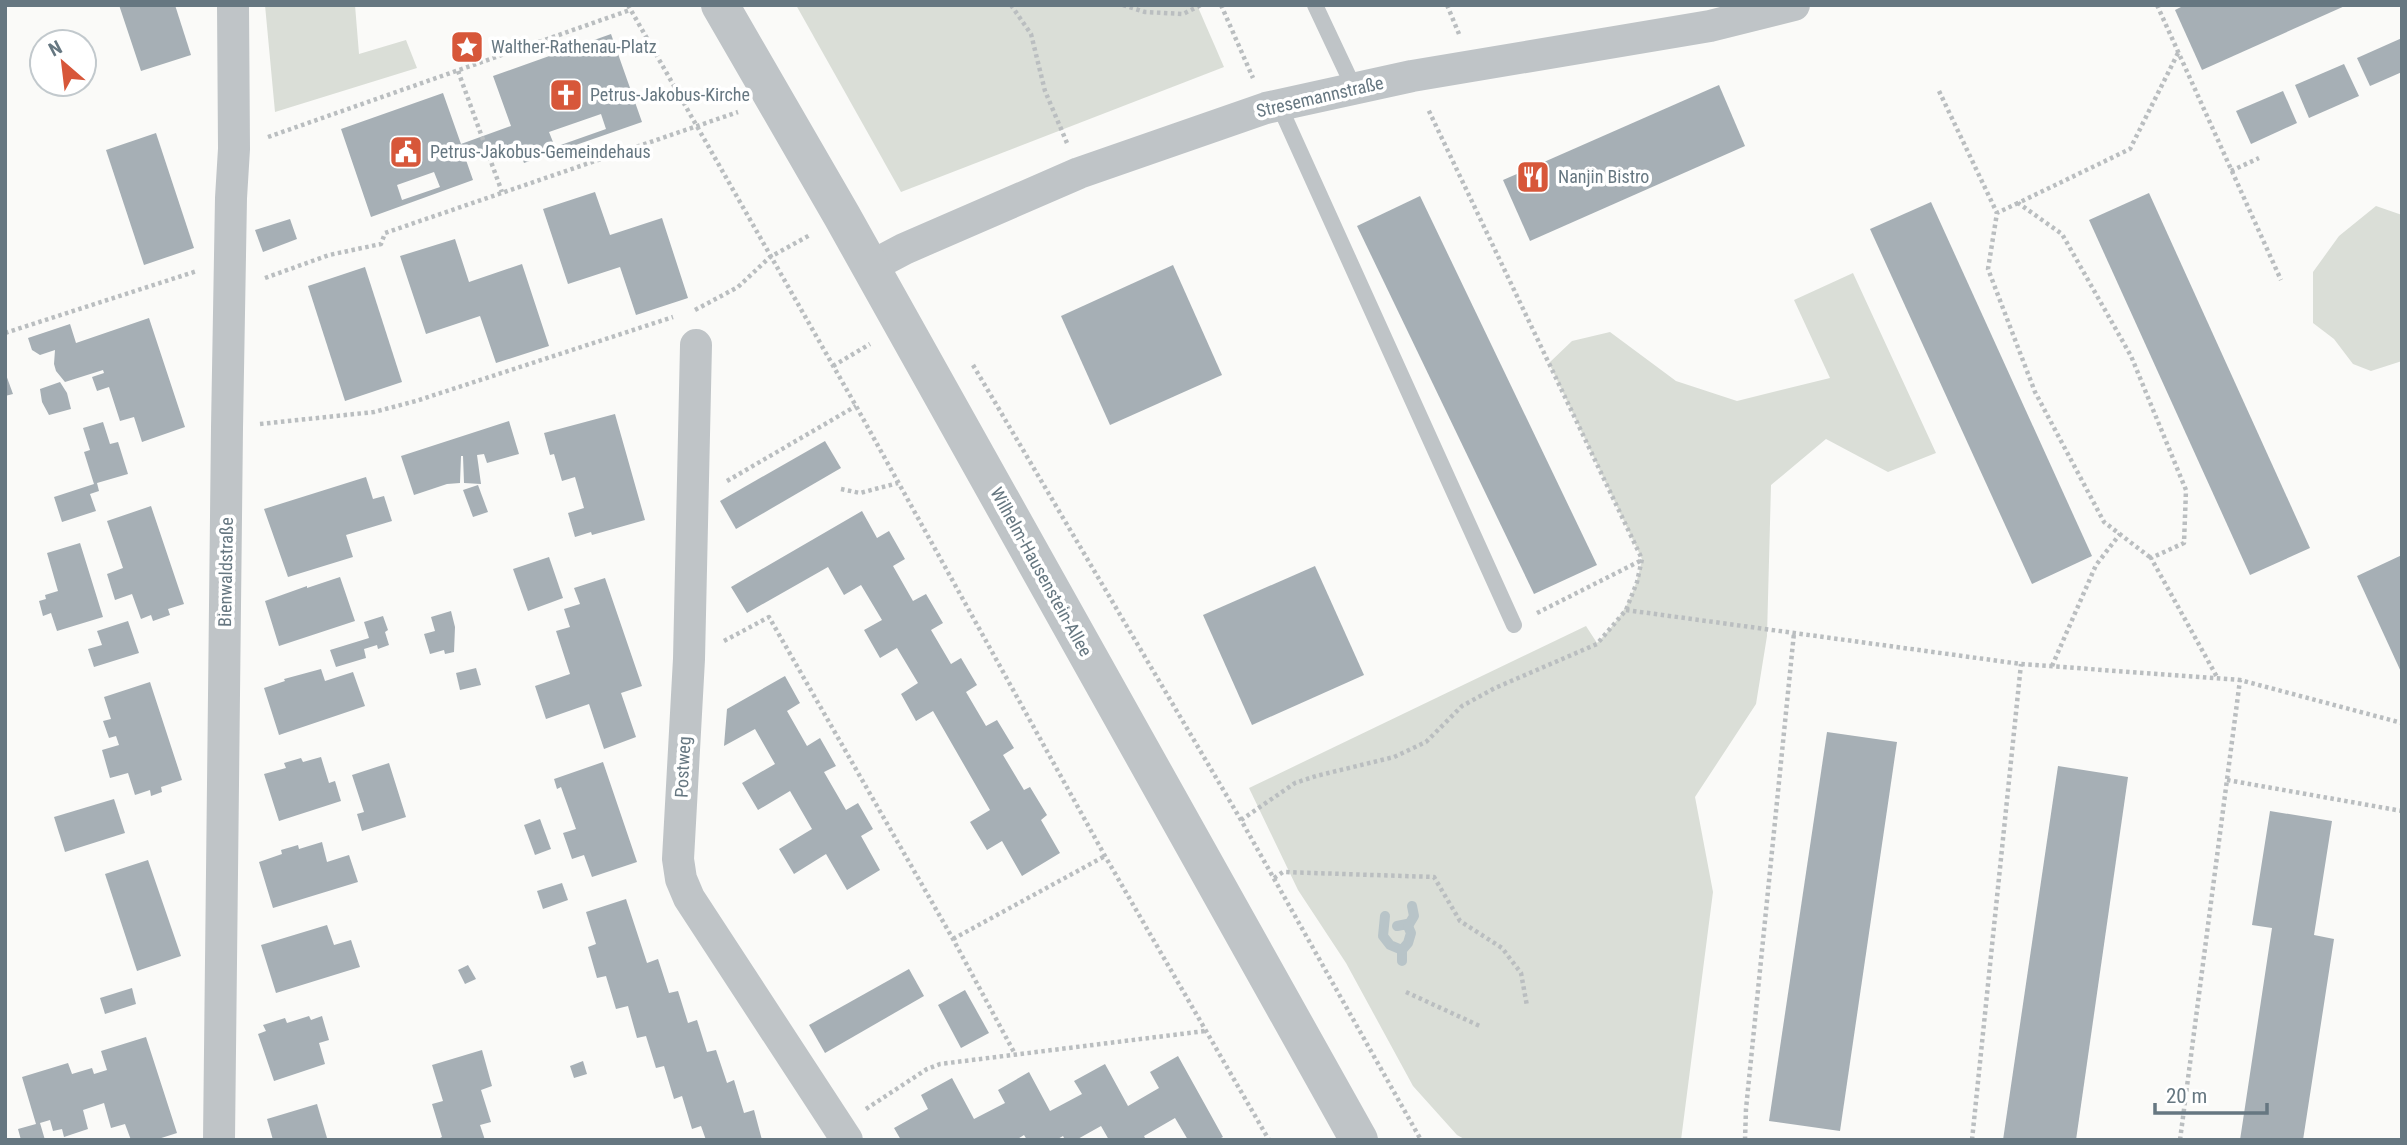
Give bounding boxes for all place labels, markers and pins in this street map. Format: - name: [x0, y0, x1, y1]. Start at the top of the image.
- place icon: Walther-Rathenau-Platz: [448, 28, 486, 66]
- place label: Walther-Rathenau-Platz: [491, 36, 657, 57]
- church icon: Petrus-Jakobus-Kirche: [547, 76, 585, 114]
- place label: Petrus-Jakobus-Kirche: [590, 84, 750, 105]
- public building icon: Petrus-Jakobus-Gemeindehaus: [387, 133, 425, 171]
- place label: Petrus-Jakobus-Gemeindehaus: [430, 141, 651, 162]
- restaurant icon: Nanjin Bistro: [1514, 158, 1552, 196]
- place label: Nanjin Bistro: [1558, 166, 1649, 187]

